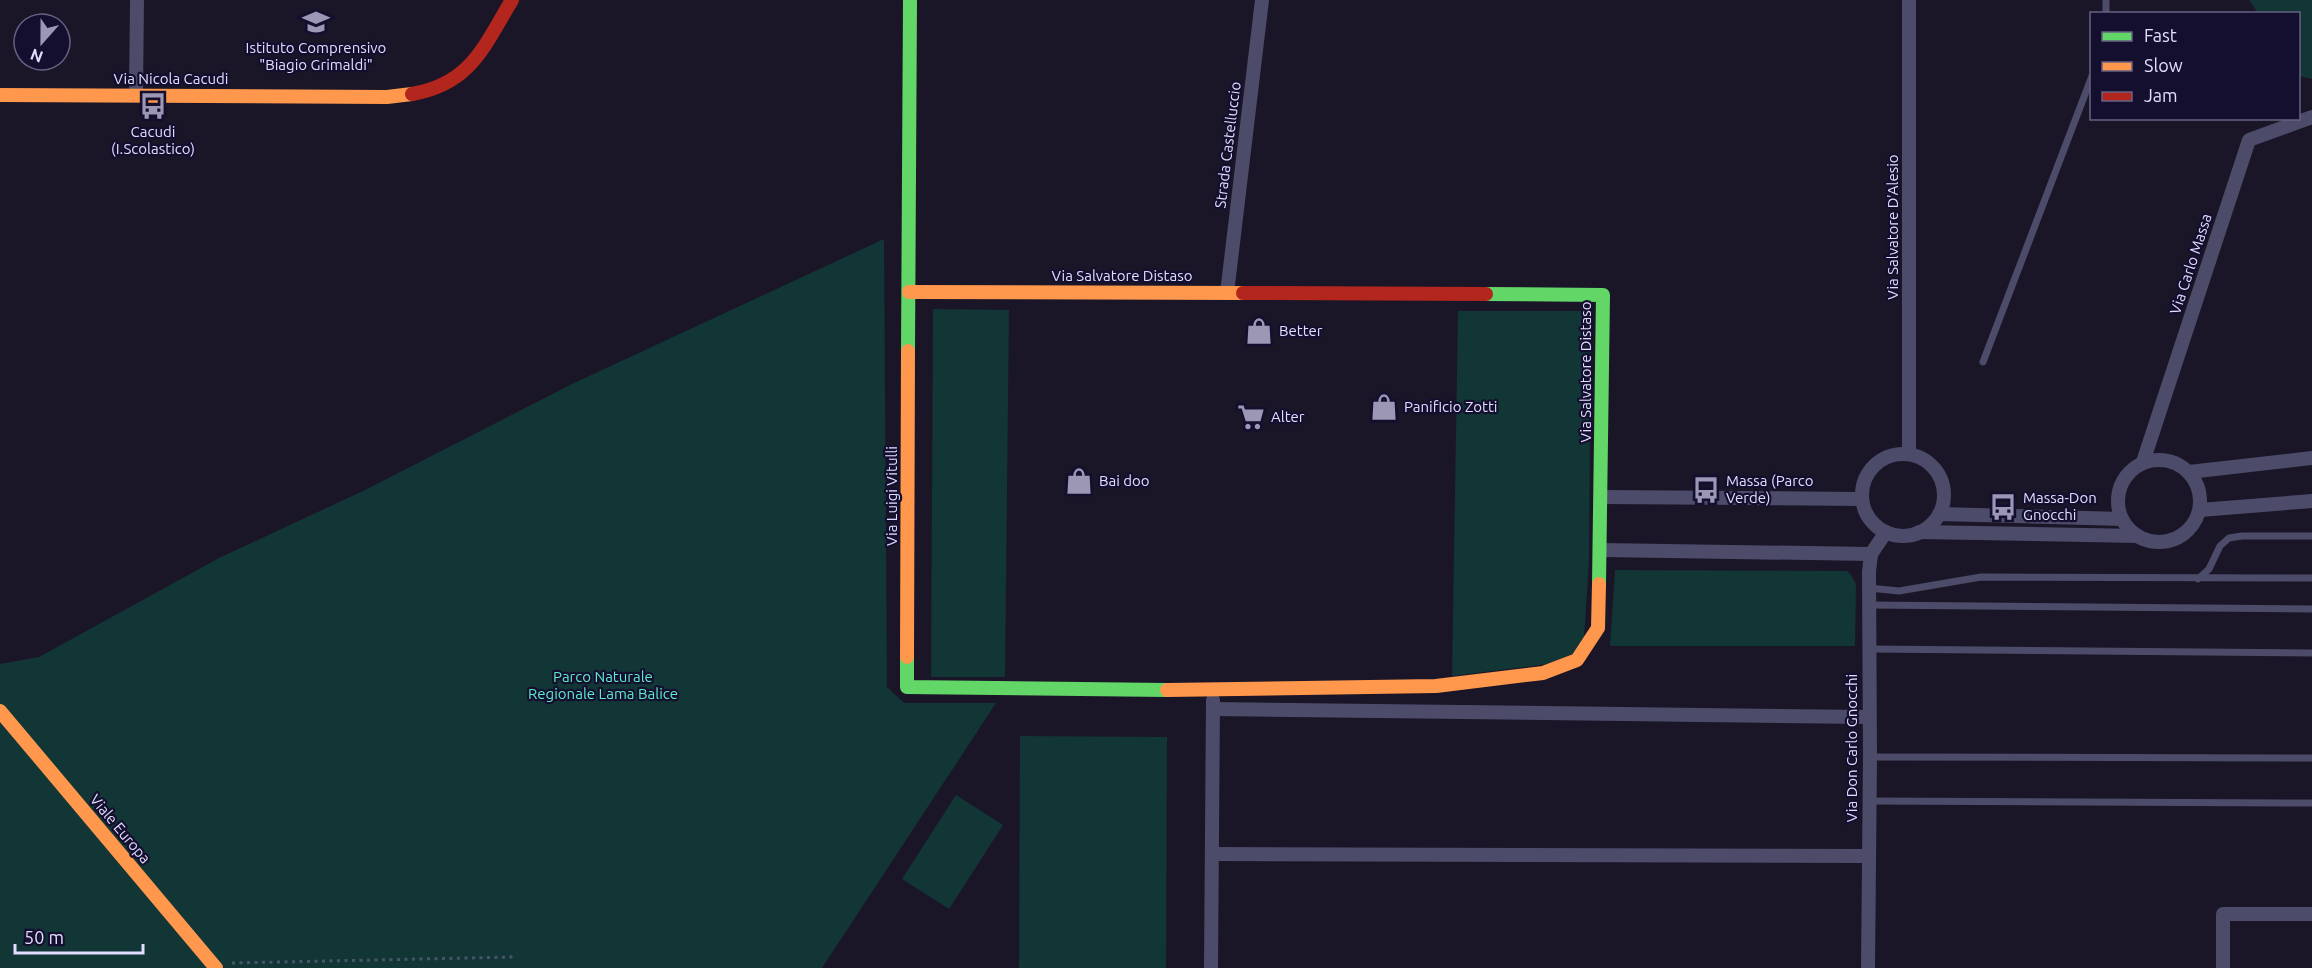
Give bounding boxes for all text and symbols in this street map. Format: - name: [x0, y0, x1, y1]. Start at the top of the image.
- school or university icon: Istituto Comprensivo "Biagio Grimaldi": [301, 7, 331, 37]
- north arrow: [12, 12, 72, 72]
- legend: [2090, 12, 2300, 120]
- text: Fast: [2144, 25, 2177, 45]
- place label: Istituto Comprensivo "Biagio Grimaldi": [246, 39, 386, 73]
- text: N: [28, 45, 45, 67]
- text: Slow: [2144, 55, 2183, 75]
- street label: Via Nicola Cacudi: [114, 70, 228, 87]
- street label: Strada Castelluccio: [1211, 81, 1244, 209]
- text: Jam: [2144, 85, 2178, 105]
- bus stop icon: Cacudi (I.Scolastico): [138, 91, 168, 121]
- place label: Cacudi (I.Scolastico): [111, 123, 195, 157]
- street label: Via Salvatore D'Alesio: [1884, 154, 1901, 300]
- street label: Via Carlo Massa: [2166, 211, 2215, 316]
- street label: Via Salvatore Distaso: [1052, 267, 1192, 284]
- street label: Via Salvatore Distaso: [1577, 302, 1594, 442]
- shop icon: Better: [1244, 316, 1274, 346]
- place label: Better: [1279, 322, 1323, 339]
- shop icon: Panificio Zotti: [1369, 392, 1399, 422]
- place label: Panificio Zotti: [1404, 398, 1498, 415]
- supermarket icon: Alter: [1236, 402, 1266, 432]
- place label: Alter: [1271, 408, 1305, 425]
- street label: Via Luigi Vitulli: [883, 446, 900, 546]
- shop icon: Bai doo: [1064, 466, 1094, 496]
- place label: Bai doo: [1099, 472, 1150, 489]
- place label: Massa (Parco Verde): [1726, 472, 1814, 506]
- bus stop icon: Massa (Parco Verde): [1691, 475, 1721, 505]
- place label: Massa-Don Gnocchi: [2023, 489, 2097, 523]
- bus stop icon: Massa-Don Gnocchi: [1988, 492, 2018, 522]
- park label: Parco Naturale Regionale Lama Balice: [528, 668, 678, 702]
- street label: Via Don Carlo Gnocchi: [1843, 674, 1860, 822]
- street label: Viale Europa: [87, 791, 154, 867]
- scale bar: [15, 917, 142, 955]
- text: 50 m: [24, 927, 64, 947]

